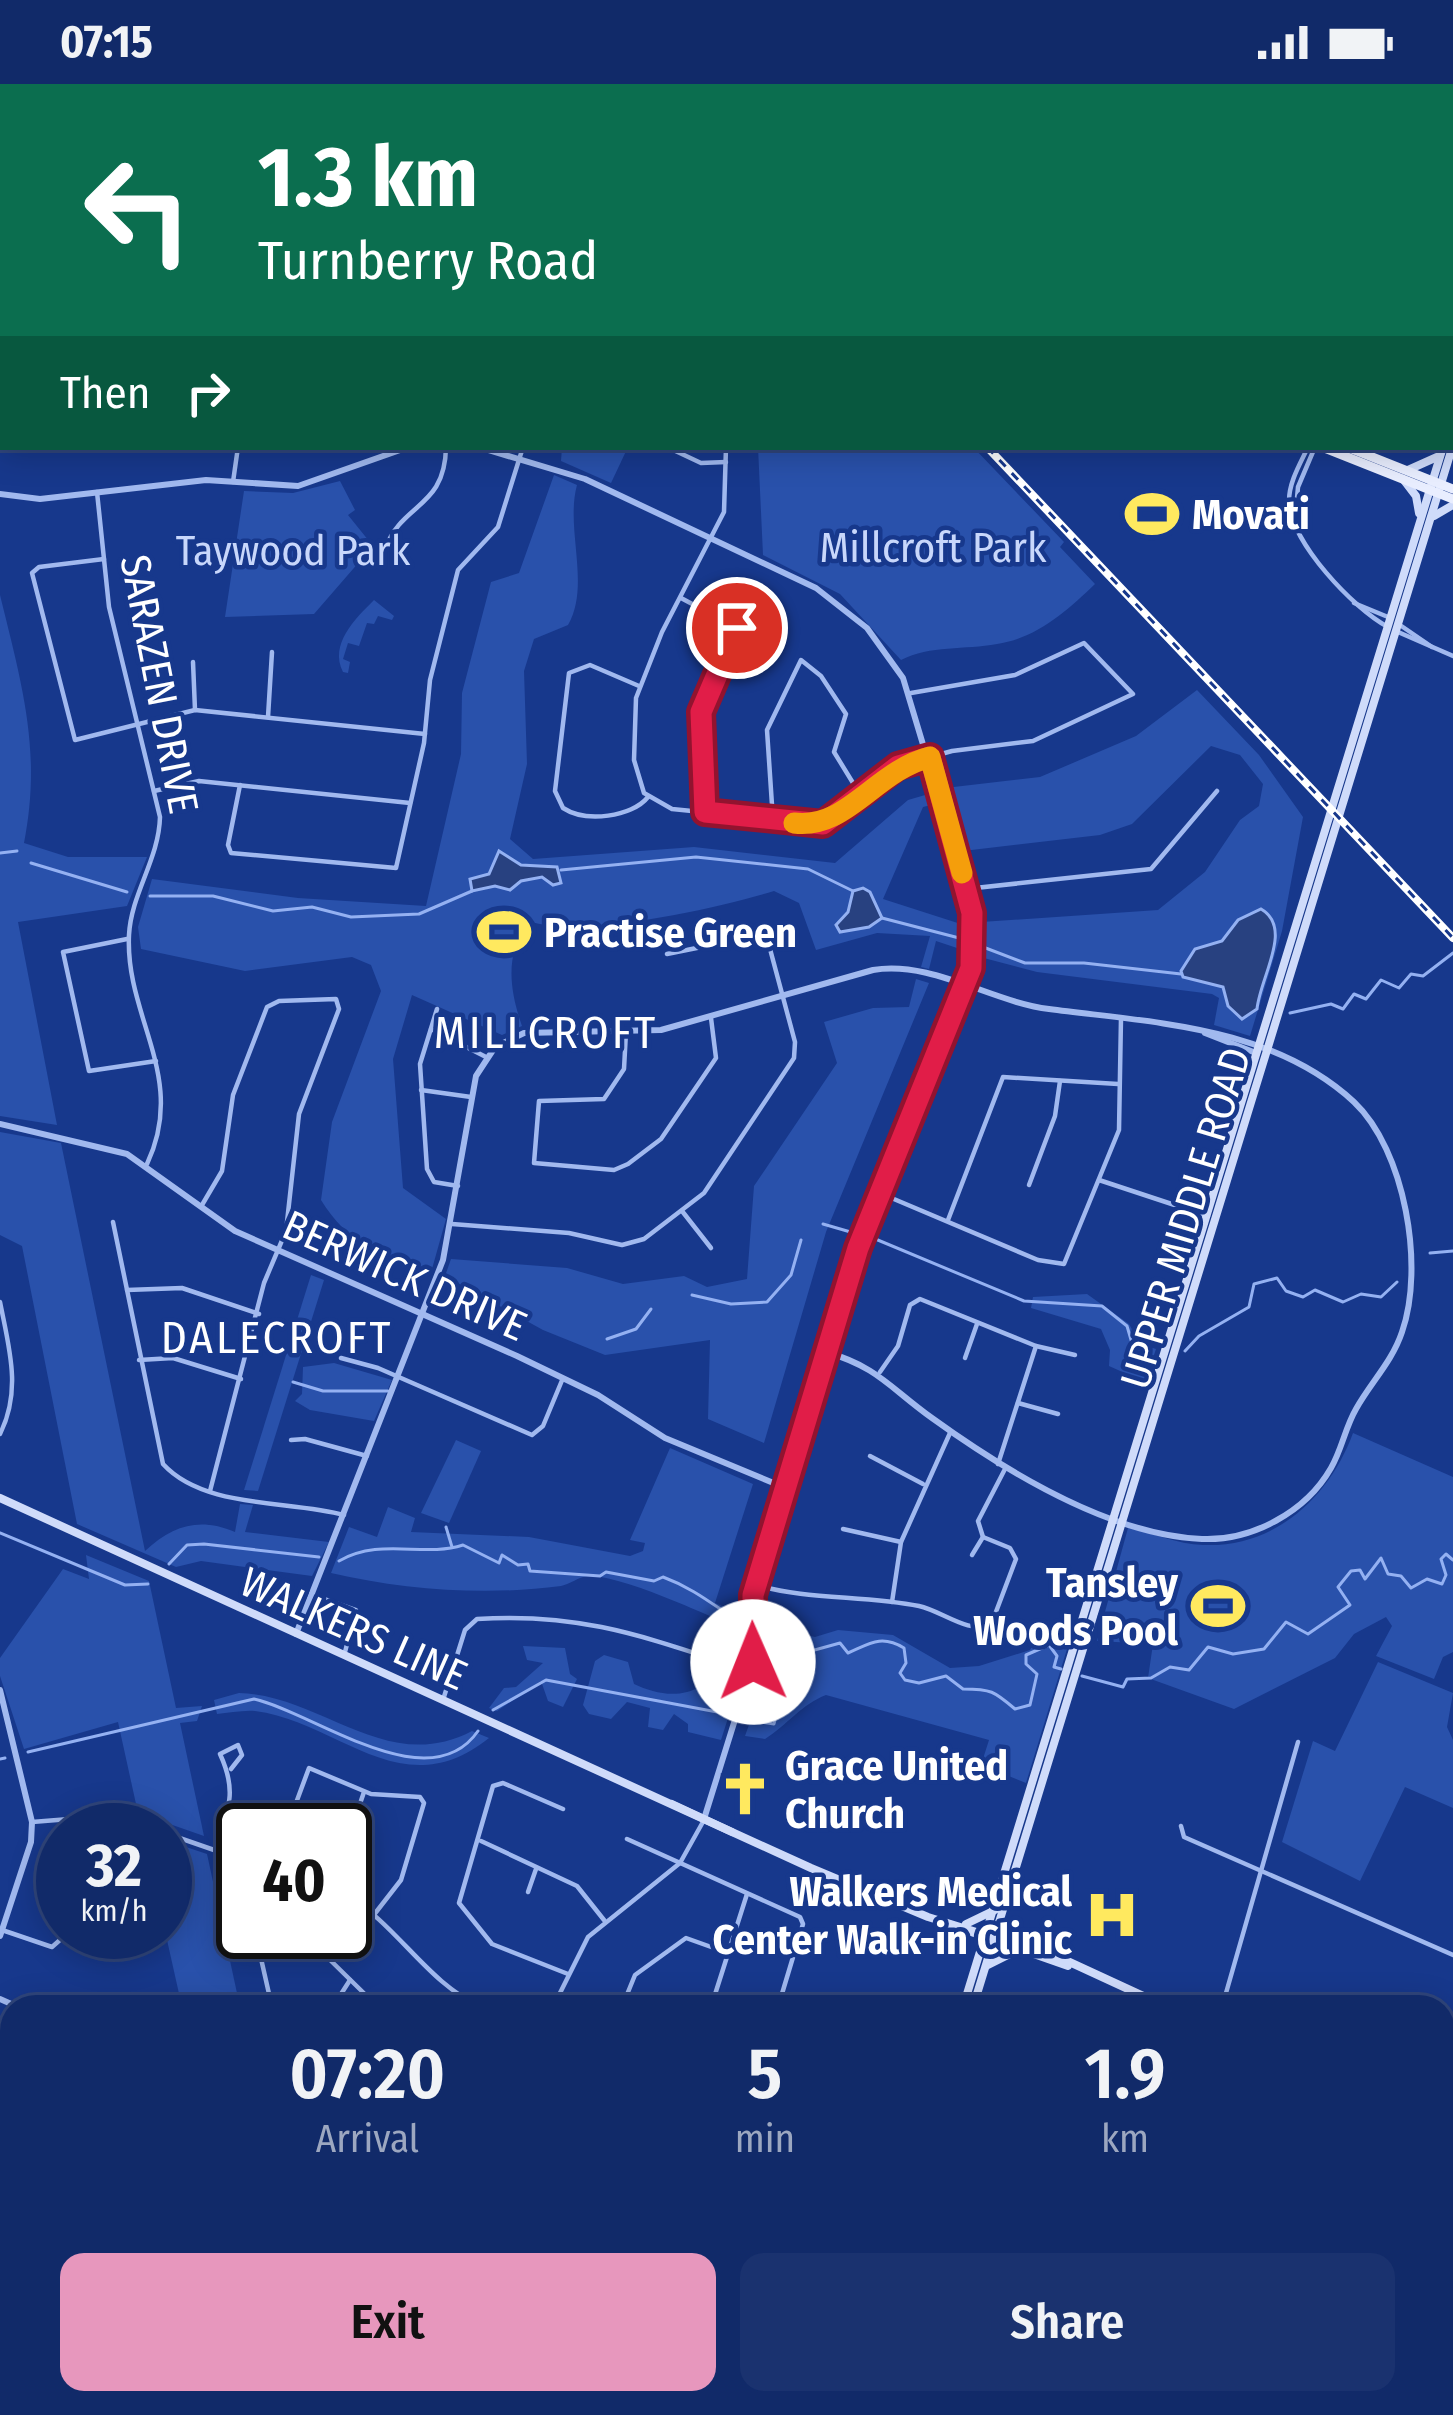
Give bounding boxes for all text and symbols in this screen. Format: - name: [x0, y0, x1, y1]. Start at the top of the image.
- text: 07:15: [60, 15, 153, 69]
- text: 1.3 km: [258, 127, 478, 228]
- icon: left: [60, 132, 216, 288]
- text: Turnberry Road: [258, 229, 598, 293]
- icon: right: [175, 360, 241, 426]
- text: Then: [60, 366, 151, 420]
- sports icon: Movati: [1123, 485, 1181, 543]
- place label: Movati: [1192, 490, 1310, 540]
- park label: Millcroft Park: [819, 523, 1047, 573]
- park label: Taywood Park: [176, 526, 411, 576]
- street label: SARAZEN DRIVE: [109, 551, 209, 818]
- pin: [686, 577, 788, 679]
- icon: arrive: [704, 595, 770, 661]
- sports icon: Practise Green: [475, 903, 533, 961]
- place label: Practise Green: [544, 908, 797, 958]
- district label: MILLCROFT: [434, 1006, 658, 1060]
- street label: UPPER MIDDLE ROAD: [1110, 1042, 1262, 1395]
- street label: BERWICK DRIVE: [275, 1200, 534, 1352]
- district label: DALECROFT: [161, 1311, 393, 1365]
- street label: WALKERS LINE: [233, 1557, 474, 1701]
- place label: Tansley Woods Pool: [973, 1558, 1179, 1656]
- sports icon: Tansley Woods Pool: [1189, 1577, 1247, 1635]
- position arrow: [690, 1599, 816, 1725]
- place label: Grace United Church: [785, 1741, 1008, 1839]
- church icon: Grace United Church: [716, 1760, 774, 1818]
- speed limit sign: 40: [216, 1803, 372, 1959]
- text: 32: [86, 1830, 142, 1902]
- place label: Walkers Medical Center Walk-in Clinic: [713, 1867, 1073, 1965]
- hospital icon: Walkers Medical Center Walk-in Clinic: [1083, 1886, 1141, 1944]
- text: km/h: [81, 1893, 147, 1929]
- text: 07:20: [289, 2031, 445, 2117]
- text: 5: [747, 2031, 782, 2117]
- text: 1.9: [1084, 2031, 1166, 2117]
- text: Arrival: [316, 2116, 419, 2162]
- text: min: [735, 2116, 795, 2162]
- text: km: [1101, 2116, 1149, 2162]
- button: Exit: [60, 2253, 716, 2391]
- button: Share: [740, 2253, 1395, 2391]

